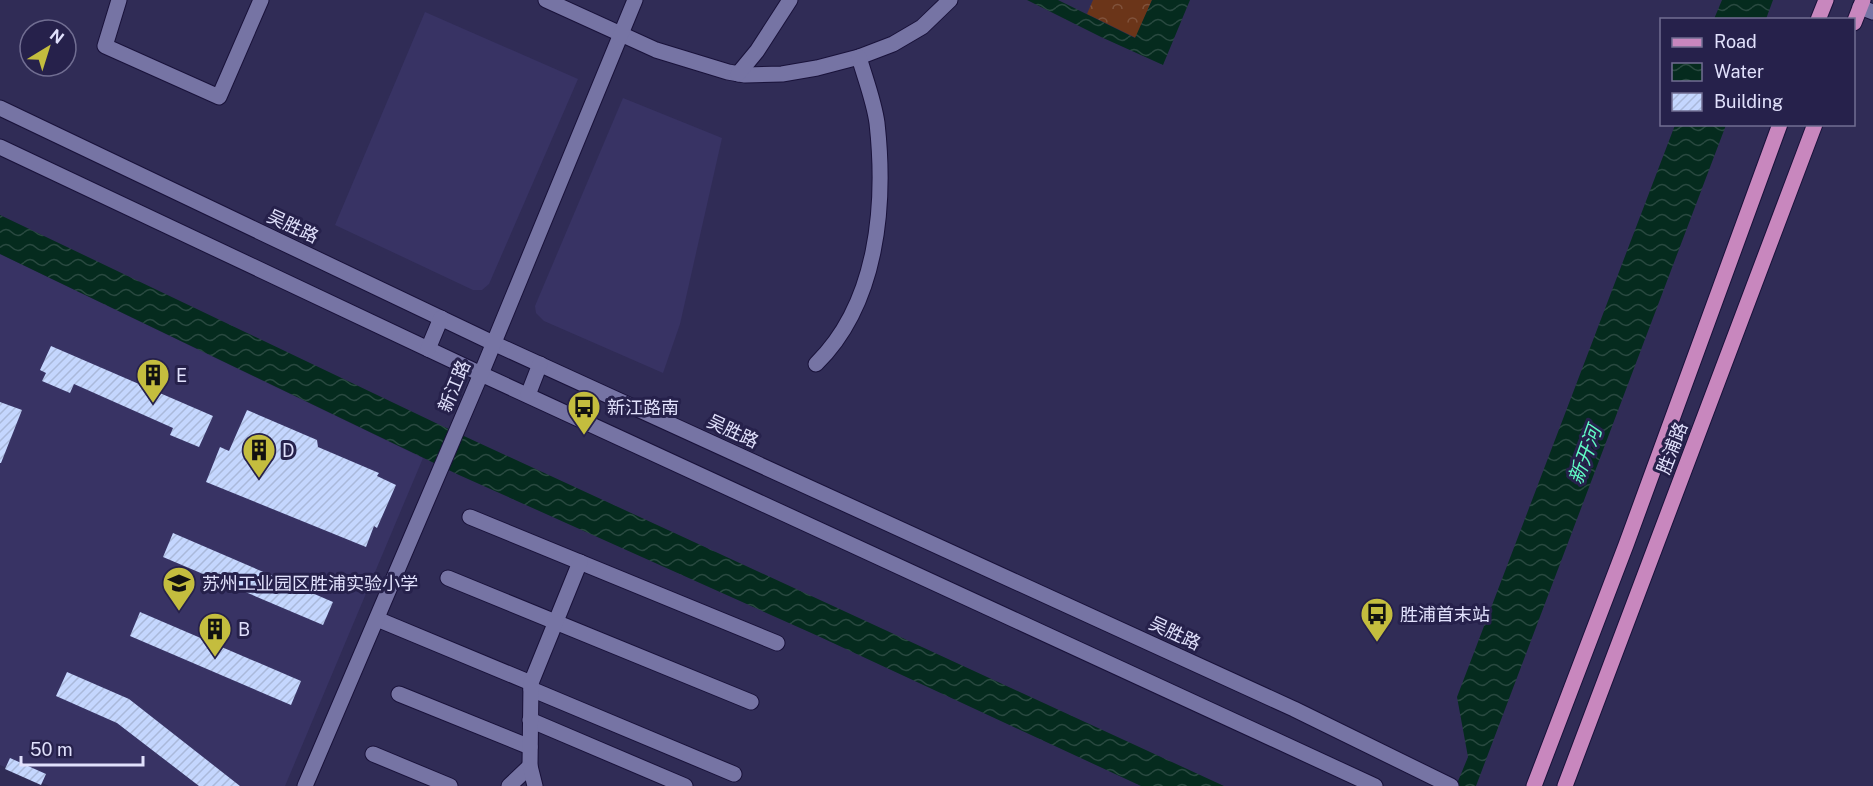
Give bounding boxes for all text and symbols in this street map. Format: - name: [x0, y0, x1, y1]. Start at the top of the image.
- north arrow: [18, 18, 78, 78]
- legend: [1660, 18, 1855, 126]
- text: N: [46, 25, 68, 48]
- text: Road: [1714, 31, 1757, 52]
- text: Water: [1714, 61, 1764, 82]
- text: Building: [1714, 91, 1783, 112]
- street label: 吴胜路: [264, 205, 322, 247]
- building icon: E: [135, 357, 171, 404]
- street label: 新江路: [434, 357, 474, 415]
- place label: E: [176, 365, 187, 386]
- bus stop icon: 新江路南: [566, 389, 602, 436]
- place label: 新江路南: [607, 397, 679, 418]
- street label: 吴胜路: [704, 410, 762, 452]
- water label: 新开河: [1563, 419, 1608, 487]
- street label: 胜浦路: [1653, 419, 1691, 477]
- building icon: D: [241, 432, 277, 479]
- place label: D: [282, 440, 294, 461]
- school or university icon: 苏州工业园区胜浦实验小学: [161, 565, 197, 612]
- place label: 苏州工业园区胜浦实验小学: [202, 573, 418, 594]
- bus stop icon: 胜浦首末站: [1359, 596, 1395, 643]
- place label: 胜浦首末站: [1400, 604, 1490, 625]
- building icon: B: [197, 611, 233, 658]
- street label: 吴胜路: [1146, 612, 1204, 654]
- place label: B: [238, 619, 250, 640]
- scale bar: [21, 729, 142, 767]
- text: 50 m: [30, 739, 73, 760]

